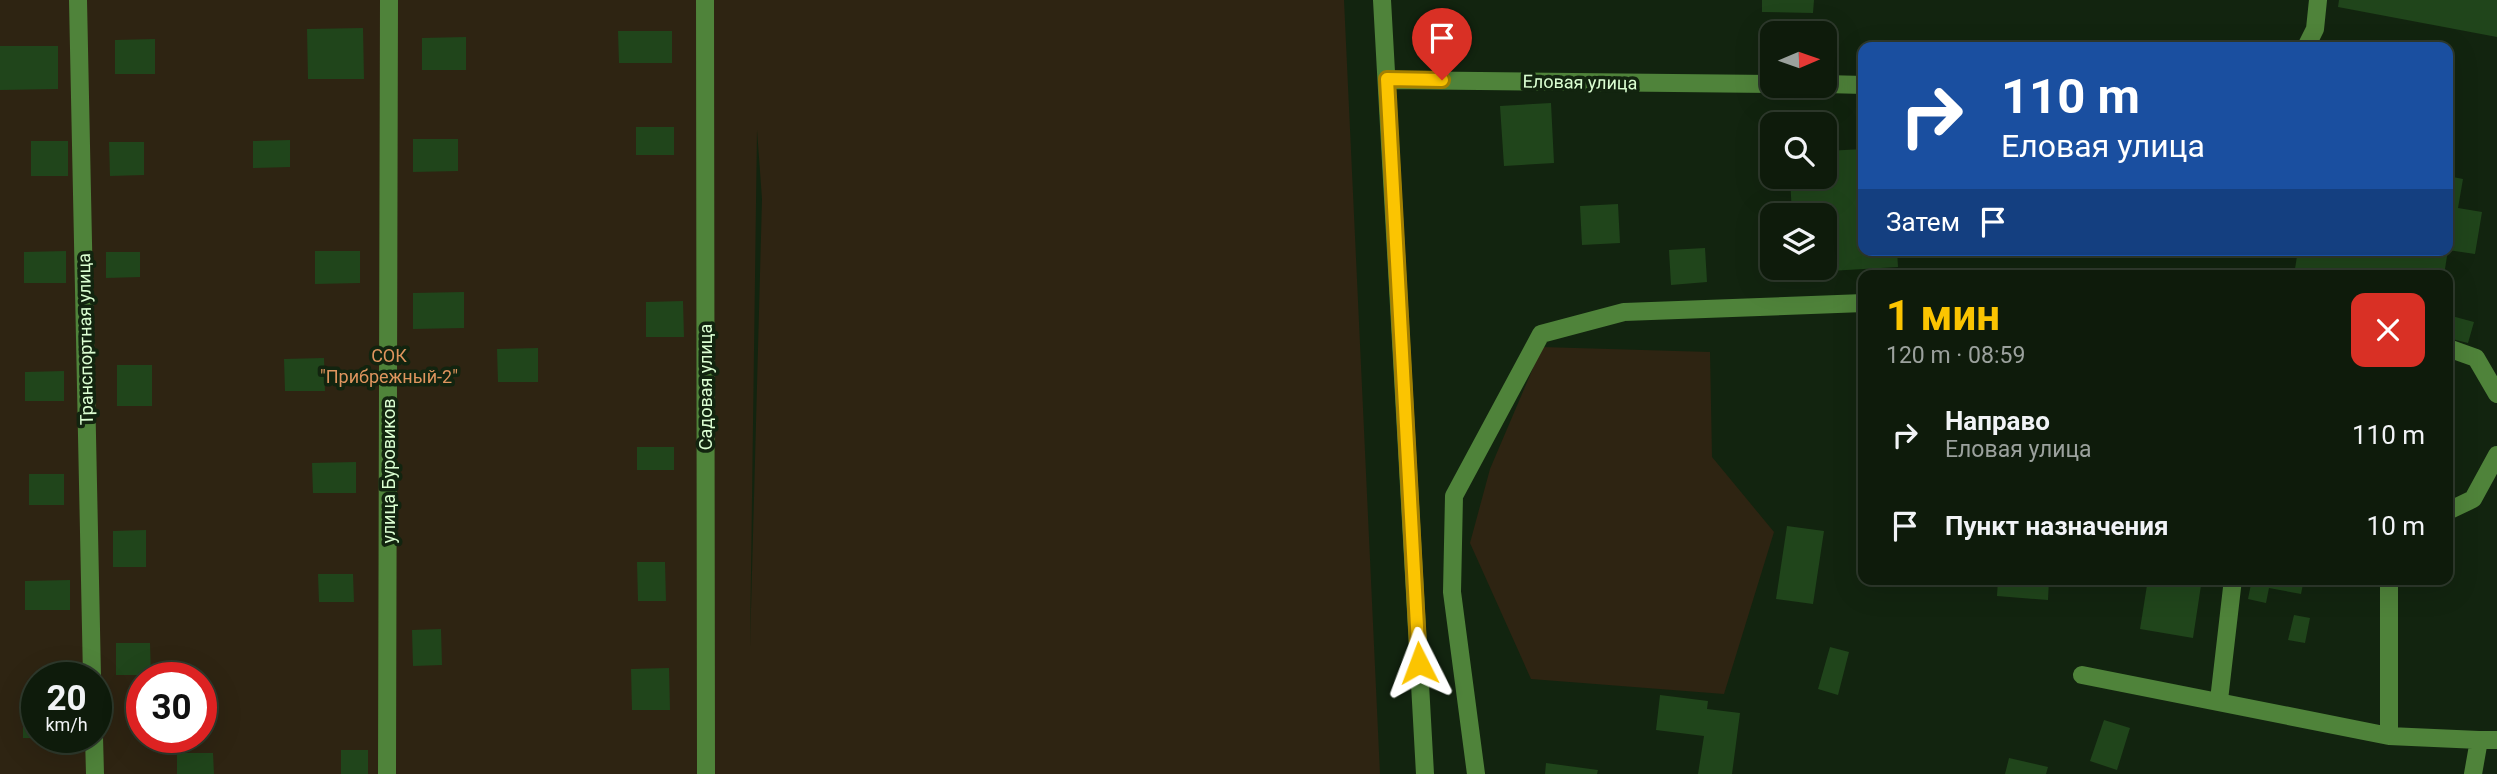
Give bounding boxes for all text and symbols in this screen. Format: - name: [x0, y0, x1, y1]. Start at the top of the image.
- pin: [1412, 8, 1472, 80]
- icon: arrive: [1423, 19, 1461, 57]
- north arrow: [1760, 21, 1838, 98]
- map controls: [1760, 21, 1837, 280]
- text: 110 m: [2001, 68, 2140, 125]
- icon: right: [1886, 70, 1977, 161]
- street label: Еловая улица: [1522, 71, 1638, 93]
- button: search: [1760, 112, 1837, 189]
- text: Еловая улица: [2001, 127, 2205, 165]
- button: layers: [1760, 203, 1837, 280]
- icon: arrive: [1974, 203, 2012, 241]
- text: Затем: [1886, 207, 1960, 237]
- street label: Транспортная улица: [73, 253, 97, 425]
- text: 1 мин: [1886, 291, 2000, 340]
- button: close: [2351, 293, 2425, 367]
- street label: Садовая улица: [695, 324, 716, 450]
- text: 120 m · 08:59: [1886, 342, 2025, 369]
- park label: СОК "Прибрежный-2": [320, 345, 458, 387]
- street label: улица Буровиков: [378, 399, 399, 543]
- text: Направо: [1945, 406, 2050, 436]
- icon: right: [1886, 416, 1924, 454]
- text: 110 m: [2352, 420, 2425, 450]
- text: Еловая улица: [1945, 436, 2092, 463]
- icon: arrive: [1886, 507, 1924, 545]
- text: Пункт назначения: [1945, 511, 2169, 541]
- text: 10 m: [2367, 511, 2425, 541]
- position arrow: [1382, 626, 1456, 700]
- speed limit sign: 30: [126, 662, 217, 753]
- text: 20: [46, 678, 87, 719]
- text: km/h: [45, 714, 88, 735]

